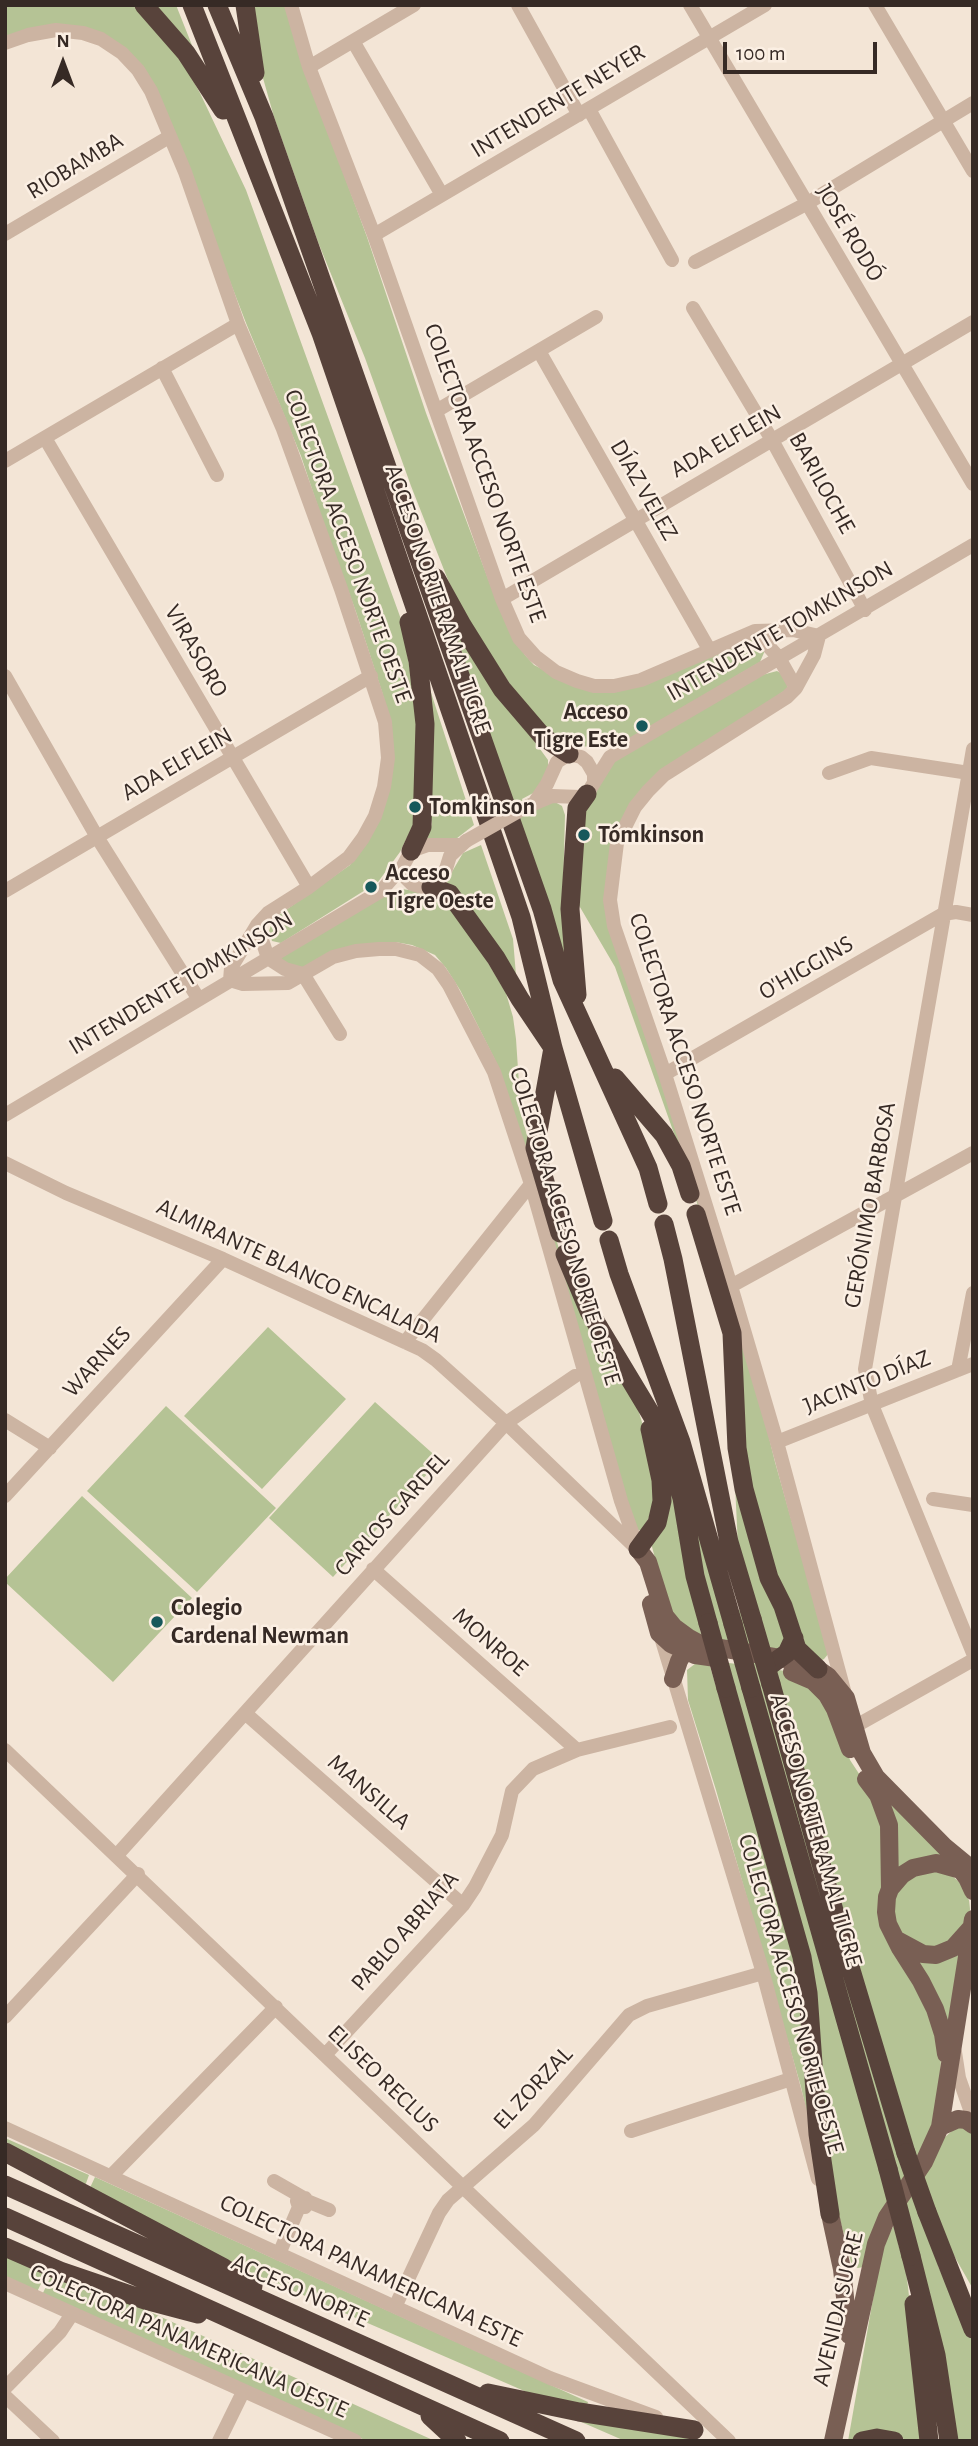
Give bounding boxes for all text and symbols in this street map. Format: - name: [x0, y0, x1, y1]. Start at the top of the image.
- north arrow: [28, 28, 98, 98]
- scale bar: [726, 28, 880, 72]
- text: N: [56, 32, 70, 51]
- street label: INTENDENTE NEYER: [466, 38, 650, 164]
- text: 100 m: [736, 43, 786, 64]
- street label: RIOBAMBA: [22, 126, 128, 206]
- street label: JOSÉ RODÓ: [810, 179, 890, 287]
- street label: COLECTORA ACCESO NORTE ESTE: [417, 320, 553, 626]
- street label: COLECTORA ACCESO NORTE OESTE: [278, 385, 418, 707]
- street label: ADA ELFLEIN: [665, 398, 787, 484]
- street label: BARILOCHE: [782, 427, 862, 539]
- street label: DÍAZ VELEZ: [604, 434, 684, 546]
- street label: ACCESO NORTE RAMAL TIGRE: [378, 461, 498, 737]
- street label: INTENDENTE TOMKINSON: [662, 554, 898, 708]
- street label: VIRASORO: [158, 600, 234, 702]
- place label: Acceso Tigre Este: [534, 698, 628, 754]
- marker: Acceso Tigre Este: [634, 718, 650, 734]
- street label: ADA ELFLEIN: [116, 721, 238, 807]
- place label: Tomkinson: [429, 793, 535, 821]
- marker: Tomkinson: [407, 799, 423, 815]
- place label: Tómkinson: [598, 821, 704, 849]
- marker: Tómkinson: [576, 827, 592, 843]
- place label: Acceso Tigre Oeste: [385, 859, 494, 915]
- marker: Acceso Tigre Oeste: [363, 879, 379, 895]
- street label: INTENDENTE TOMKINSON: [64, 905, 298, 1061]
- street label: COLECTORA ACCESO NORTE ESTE: [622, 909, 748, 1219]
- street label: O'HIGGINS: [754, 929, 858, 1007]
- street label: COLECTORA ACCESO NORTE OESTE: [503, 1063, 627, 1389]
- street label: GERÓNIMO BARBOSA: [838, 1100, 902, 1310]
- street label: ALMIRANTE BLANCO ENCALADA: [152, 1192, 446, 1350]
- street label: WARNES: [57, 1320, 137, 1404]
- street label: JACINTO DÍAZ: [799, 1343, 935, 1421]
- street label: CARLOS GARDEL: [328, 1446, 456, 1582]
- place label: Colegio Cardenal Newman: [171, 1594, 349, 1650]
- street label: MONROE: [446, 1601, 534, 1683]
- marker: Colegio Cardenal Newman: [149, 1614, 165, 1630]
- street label: ACCESO NORTE RAMAL TIGRE: [763, 1690, 869, 1970]
- street label: MANSILLA: [322, 1748, 416, 1836]
- street label: COLECTORA ACCESO NORTE OESTE: [732, 1831, 850, 2157]
- street label: PABLO ABRIATA: [345, 1865, 465, 1997]
- street label: ELISEO RECLUS: [322, 2019, 444, 2139]
- street label: EL ZORZAL: [487, 2040, 579, 2136]
- street label: COLECTORA PANAMERICANA ESTE: [215, 2188, 527, 2354]
- street label: AVENIDA SUCRE: [806, 2229, 870, 2389]
- street label: ACCESO NORTE: [227, 2248, 373, 2334]
- street label: COLECTORA PANAMERICANA OESTE: [25, 2258, 353, 2424]

